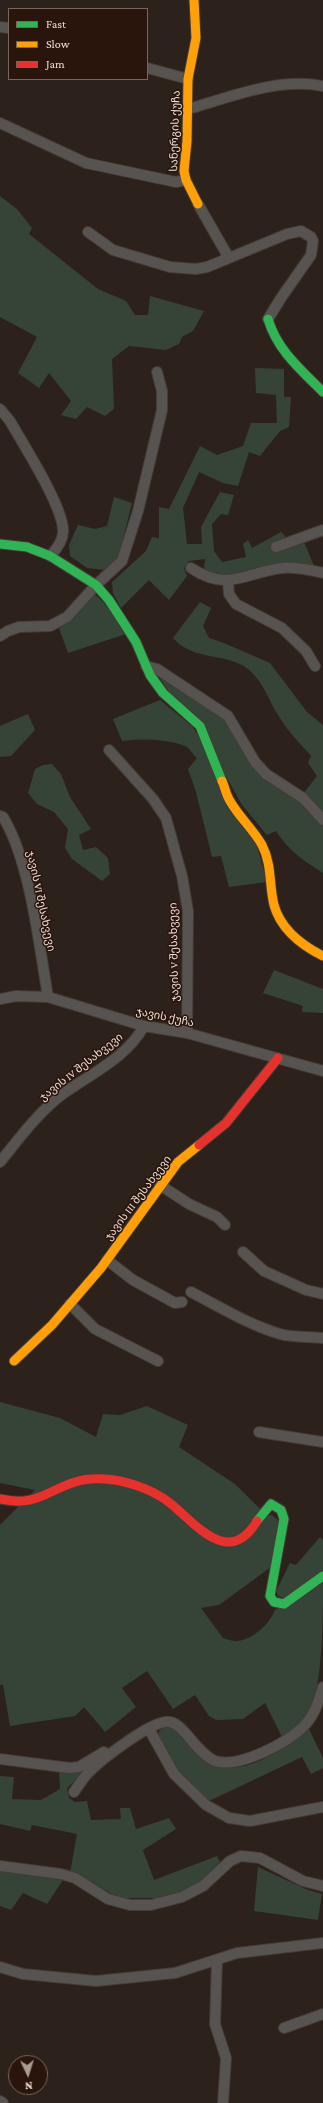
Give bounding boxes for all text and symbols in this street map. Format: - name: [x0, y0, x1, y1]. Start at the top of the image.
- legend: [8, 8, 148, 80]
- text: Fast: [46, 17, 66, 31]
- text: Slow: [46, 37, 70, 51]
- text: Jam: [46, 57, 65, 71]
- street label: სანერგის ქუჩა: [167, 90, 183, 172]
- street label: ჯავის VI შესახვევი: [24, 849, 58, 953]
- street label: ჯავის V შესახვევი: [167, 902, 181, 1002]
- street label: ჯავის ქუჩა: [135, 1004, 195, 1030]
- street label: ჯავის IV შესახვევი: [37, 1030, 125, 1104]
- street label: ჯავის III შესახვევი: [102, 1153, 174, 1243]
- north arrow: [8, 2055, 48, 2095]
- text: N: [25, 2080, 33, 2092]

